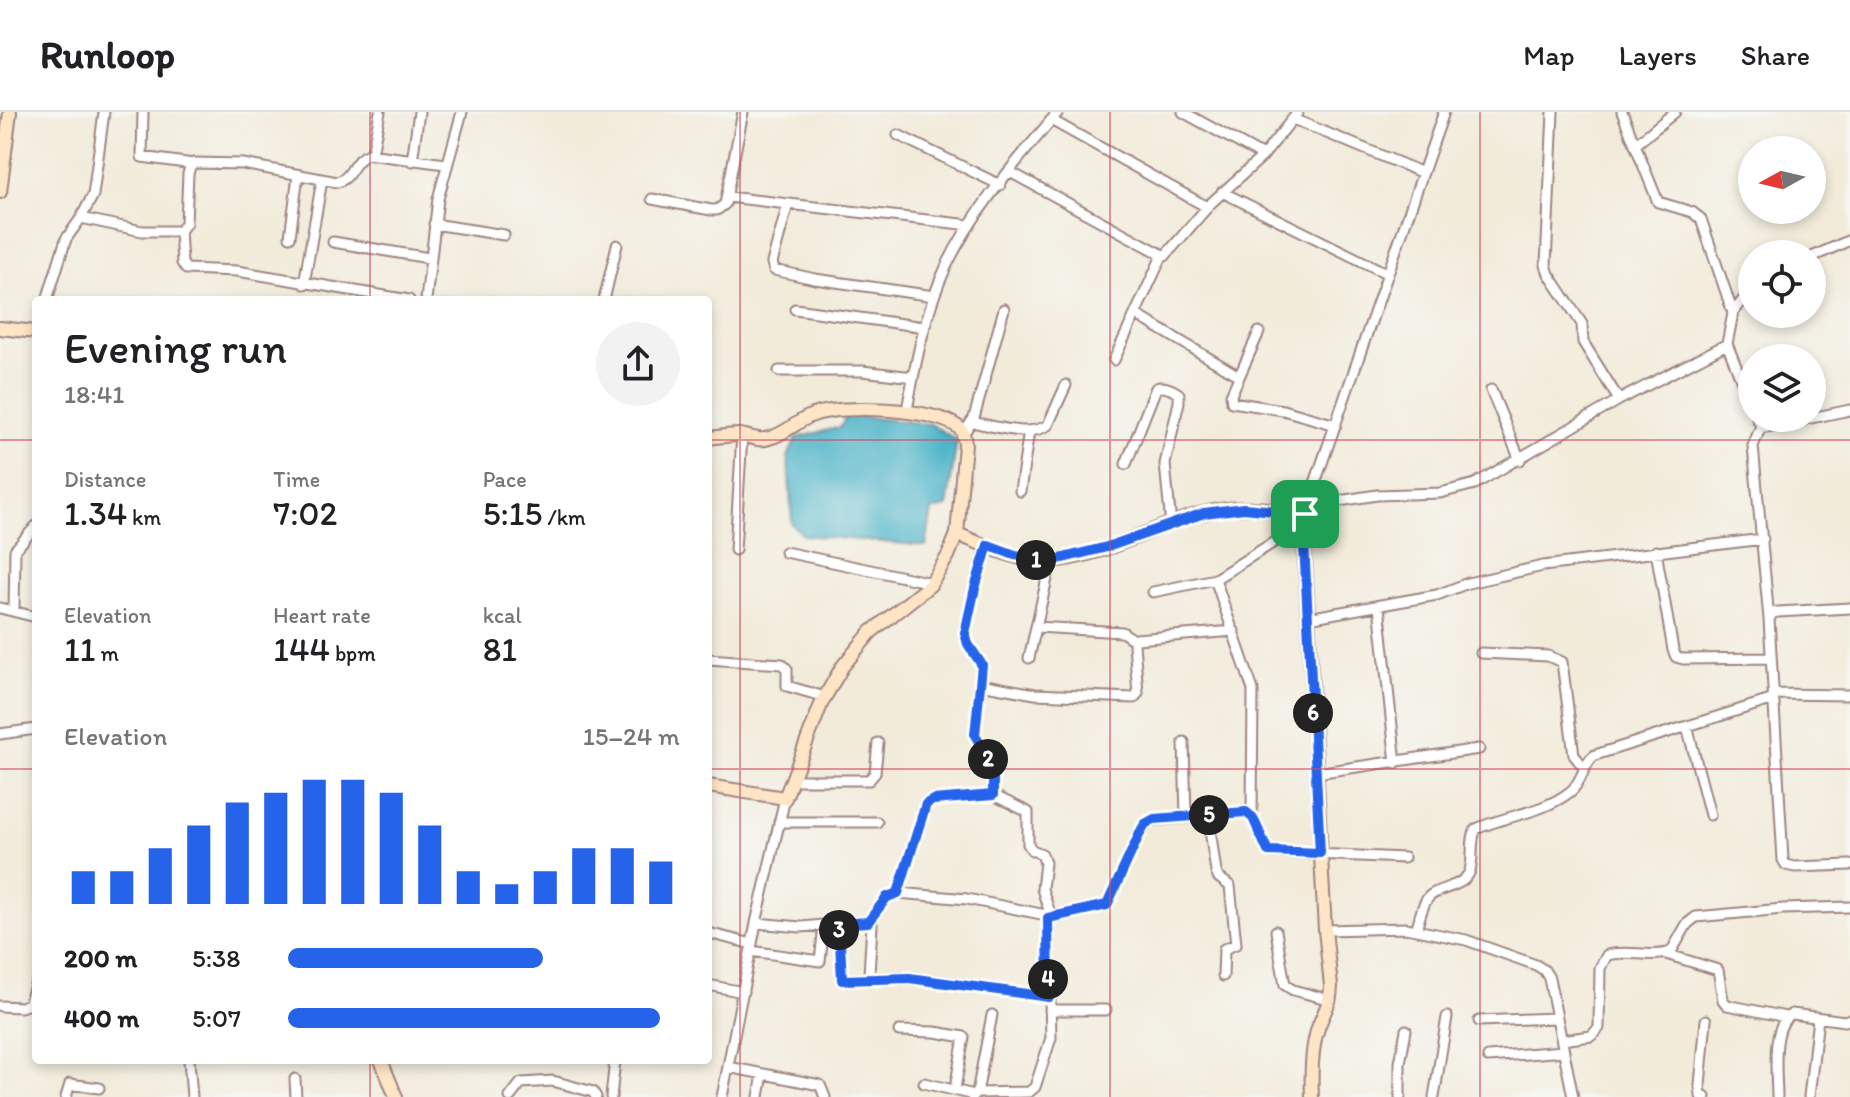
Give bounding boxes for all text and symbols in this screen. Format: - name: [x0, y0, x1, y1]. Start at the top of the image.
- text: Runloop: [40, 32, 175, 78]
- text: Map: [1523, 38, 1575, 72]
- text: Layers: [1619, 38, 1697, 72]
- text: Share: [1741, 38, 1810, 72]
- north arrow: [1738, 136, 1826, 224]
- map controls: [1738, 136, 1826, 432]
- button: locate: [1738, 240, 1826, 328]
- text: Evening run: [64, 321, 287, 374]
- button: share: [596, 322, 680, 406]
- button: layers: [1738, 344, 1826, 432]
- text: 18:41: [64, 378, 124, 410]
- text: Distance: [64, 466, 146, 493]
- text: Time: [273, 466, 320, 493]
- text: Pace: [483, 466, 527, 493]
- pin: [1271, 480, 1339, 548]
- icon: arrive: [1283, 492, 1327, 536]
- text: 1.34: [64, 493, 127, 534]
- text: 7:02: [273, 493, 337, 534]
- text: 5:15: [483, 493, 542, 534]
- text: km: [127, 504, 161, 531]
- text: /km: [542, 504, 586, 531]
- pin: 1: [1016, 540, 1056, 580]
- text: 1: [1031, 546, 1041, 573]
- text: Elevation: [64, 602, 151, 629]
- text: Heart rate: [273, 602, 371, 629]
- text: kcal: [483, 602, 522, 629]
- text: 11: [64, 629, 96, 670]
- text: 144: [273, 629, 330, 670]
- text: 81: [483, 629, 517, 670]
- text: m: [96, 640, 119, 667]
- text: bpm: [330, 640, 376, 667]
- pin: 6: [1293, 693, 1333, 733]
- text: 6: [1307, 699, 1319, 726]
- text: Elevation: [64, 720, 167, 752]
- text: 15–24 m: [583, 720, 680, 752]
- pin: 2: [968, 739, 1008, 779]
- text: 2: [982, 745, 994, 772]
- pin: 5: [1189, 795, 1229, 835]
- text: 5: [1203, 801, 1215, 828]
- pin: 3: [819, 910, 859, 950]
- text: 3: [833, 916, 845, 943]
- text: 200 m: [64, 942, 137, 974]
- text: 5:38: [192, 942, 240, 974]
- pin: 4: [1028, 959, 1068, 999]
- text: 4: [1041, 965, 1055, 992]
- text: 400 m: [64, 1002, 139, 1034]
- text: 5:07: [192, 1002, 241, 1034]

